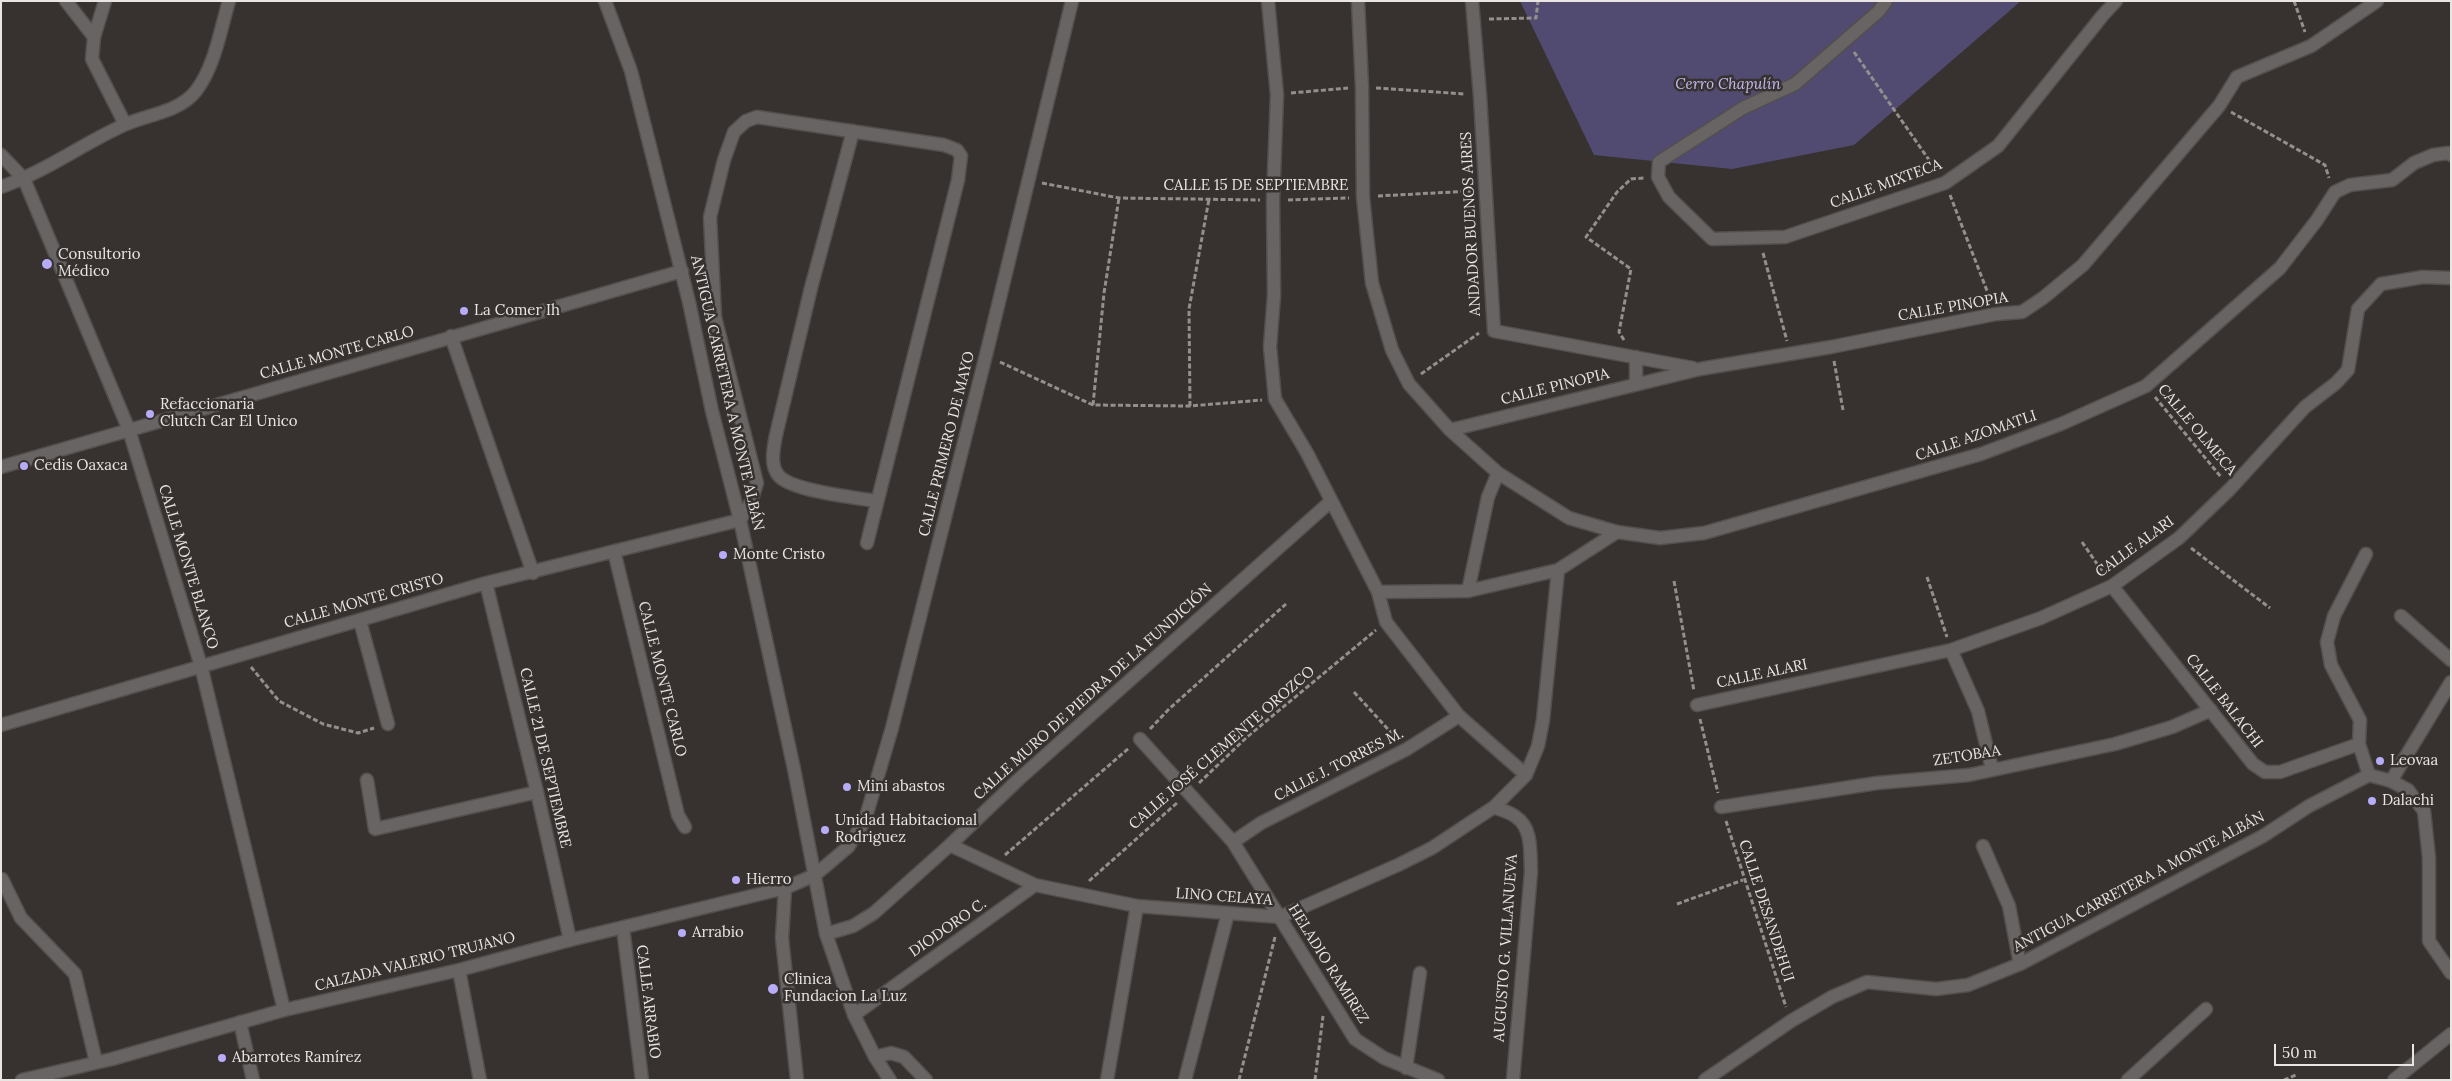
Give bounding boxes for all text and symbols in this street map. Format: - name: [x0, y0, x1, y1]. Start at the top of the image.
- park label: Cerro Chapulín: [1675, 76, 1781, 94]
- street label: ANDADOR BUENOS AIRES: [1457, 131, 1485, 317]
- street label: CALLE MIXTECA: [1828, 155, 1944, 213]
- street label: CALLE 15 DE SEPTIEMBRE: [1164, 177, 1348, 195]
- place label: Consultorio Médico: [58, 246, 140, 281]
- street label: ANTIGUA CARRETERA A MONTE ALBÁN: [686, 254, 768, 532]
- marker: Consultorio Médico: [40, 257, 54, 271]
- street label: CALLE PINOPIA: [1897, 289, 2009, 325]
- place label: La Comer Ih: [474, 302, 560, 320]
- marker: La Comer Ih: [458, 305, 470, 317]
- street label: CALLE MONTE CARLO: [258, 322, 416, 384]
- street label: CALLE PRIMERO DE MAYO: [915, 350, 979, 538]
- street label: CALLE PINOPIA: [1499, 365, 1611, 409]
- street label: CALLE OLMECA: [2154, 381, 2240, 479]
- place label: Refaccionaria Clutch Car El Unico: [160, 396, 298, 431]
- street label: CALLE AZOMATLI: [1913, 407, 2039, 465]
- marker: Refaccionaria Clutch Car El Unico: [144, 408, 156, 420]
- place label: Cedis Oaxaca: [34, 457, 128, 475]
- marker: Cedis Oaxaca: [18, 460, 30, 472]
- street label: CALLE MONTE BLANCO: [154, 482, 222, 652]
- street label: CALLE ALARI: [2092, 513, 2178, 581]
- place label: Monte Cristo: [733, 546, 825, 564]
- marker: Monte Cristo: [717, 549, 729, 561]
- street label: CALLE MONTE CRISTO: [282, 570, 446, 632]
- street label: CALLE MURO DE PIEDRA DE LA FUNDICIÓN: [970, 580, 1216, 804]
- street label: CALLE MONTE CARLO: [634, 599, 690, 759]
- street label: CALLE BALACHI: [2182, 651, 2266, 751]
- street label: CALLE ALARI: [1715, 656, 1809, 692]
- street label: CALLE JOSÉ CLEMENTE OROZCO: [1126, 662, 1318, 834]
- street label: CALLE 21 DE SEPTIEMBRE: [515, 666, 575, 850]
- street label: CALLE J. TORRES M.: [1271, 725, 1407, 805]
- street label: ZETOBAA: [1932, 742, 2002, 770]
- place label: Leovaa: [2390, 752, 2438, 770]
- marker: Leovaa: [2374, 755, 2386, 767]
- place label: Mini abastos: [857, 778, 945, 796]
- marker: Mini abastos: [841, 781, 853, 793]
- place label: Dalachi: [2382, 792, 2434, 810]
- marker: Dalachi: [2366, 795, 2378, 807]
- street label: ANTIGUA CARRETERA A MONTE ALBÁN: [2010, 808, 2268, 956]
- place label: Unidad Habitacional Rodriguez: [835, 812, 977, 847]
- marker: Unidad Habitacional Rodriguez: [819, 824, 831, 836]
- street label: CALLE DESANDEHUI: [1735, 838, 1797, 984]
- street label: AUGUSTO G. VILLANUEVA: [1490, 854, 1522, 1042]
- place label: Hierro: [746, 871, 792, 889]
- marker: Hierro: [730, 874, 742, 886]
- street label: LINO CELAYA: [1175, 885, 1273, 909]
- street label: DIODORO C.: [906, 895, 990, 961]
- street label: HELADIO RAMIREZ: [1284, 901, 1372, 1027]
- place label: Arrabio: [692, 924, 744, 942]
- marker: Arrabio: [676, 927, 688, 939]
- street label: CALZADA VALERIO TRUJANO: [313, 928, 517, 996]
- street label: CALLE ARRABIO: [632, 944, 664, 1060]
- place label: Clinica Fundacion La Luz: [784, 971, 907, 1006]
- marker: Clinica Fundacion La Luz: [766, 982, 780, 996]
- scale bar: [2277, 1034, 2417, 1066]
- text: 50 m: [2282, 1043, 2317, 1062]
- place label: Abarrotes Ramírez: [232, 1049, 361, 1067]
- marker: Abarrotes Ramírez: [216, 1052, 228, 1064]

